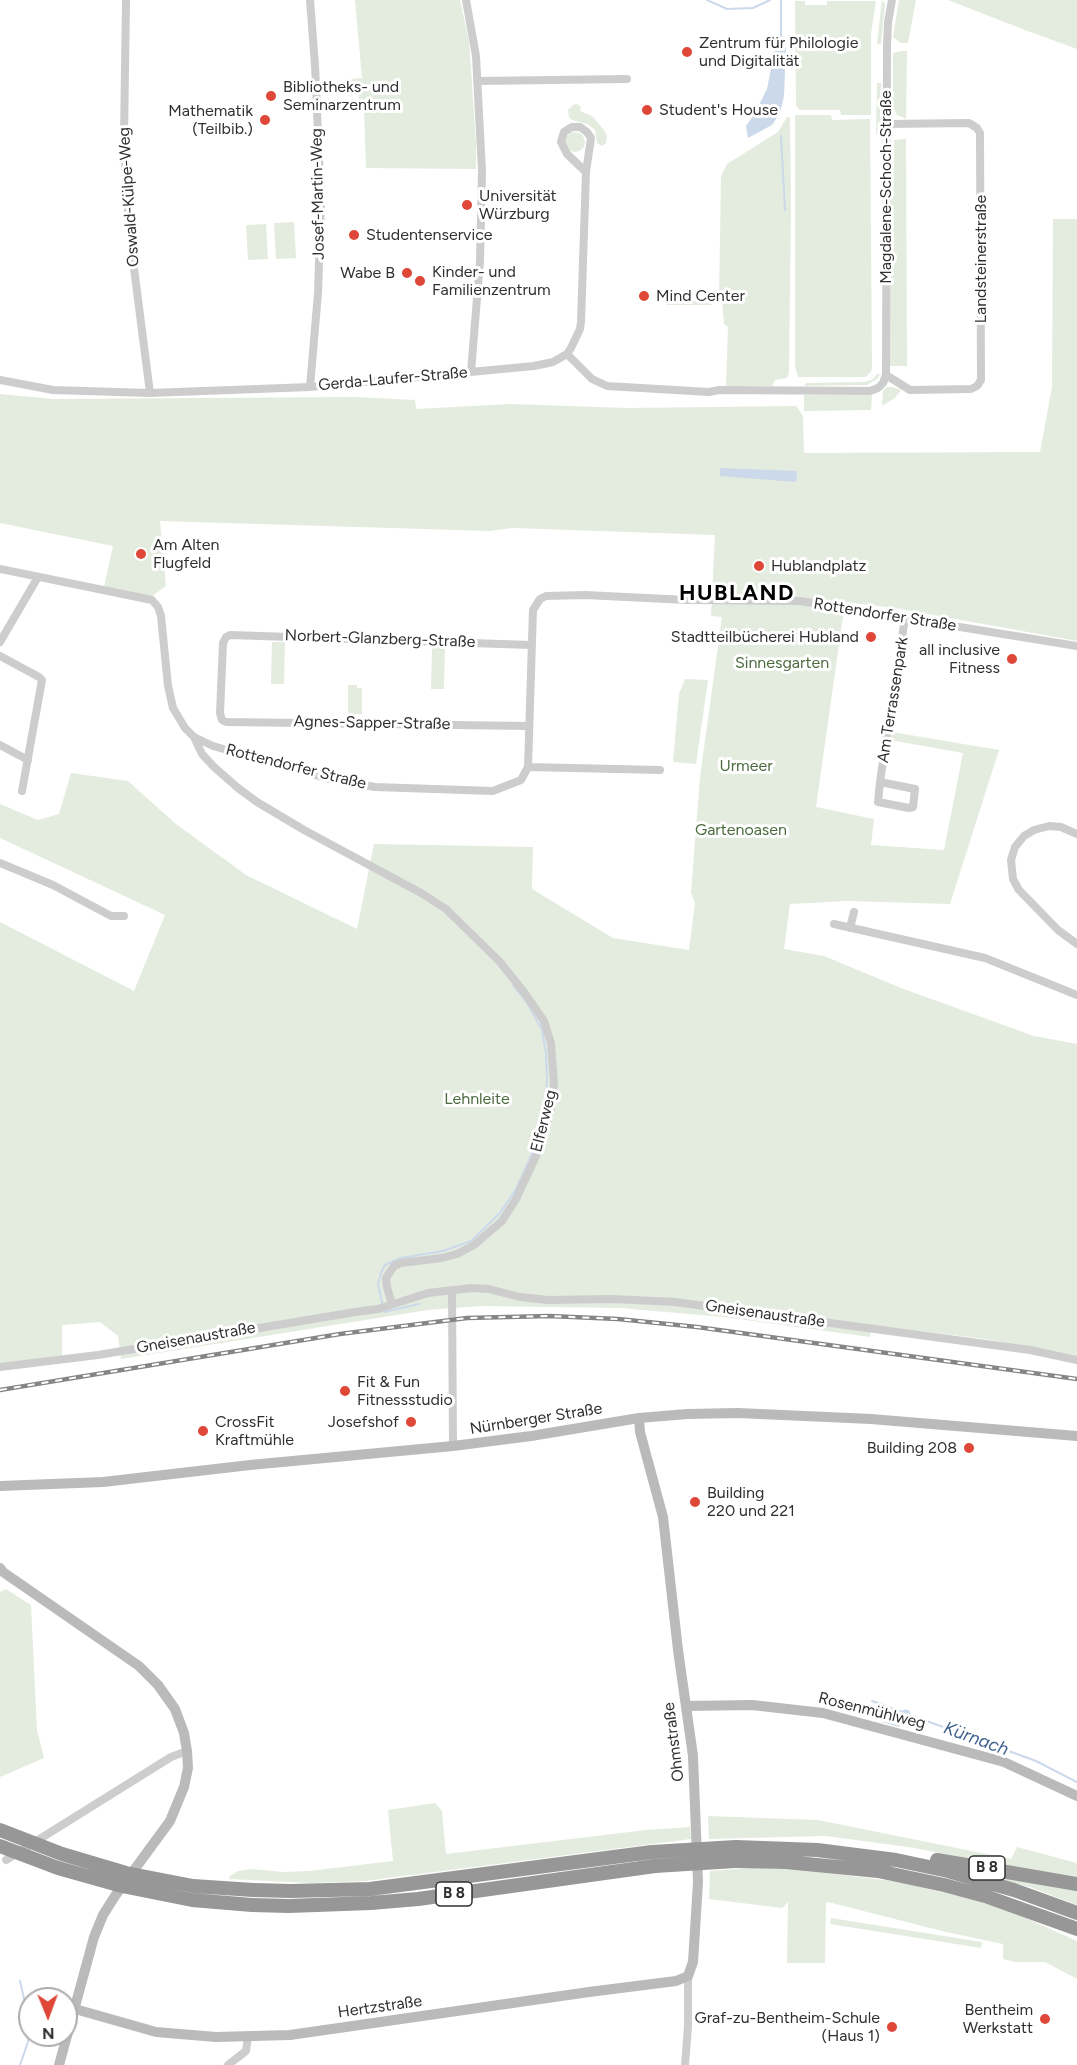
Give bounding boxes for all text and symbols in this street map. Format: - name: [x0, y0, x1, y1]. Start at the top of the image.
- place label: Zentrum für Philologie und Digitalität: [699, 33, 858, 71]
- marker: Zentrum für Philologie und Digitalität: [680, 45, 694, 59]
- place label: Bibliotheks- und Seminarzentrum: [283, 77, 401, 115]
- marker: Bibliotheks- und Seminarzentrum: [264, 89, 278, 103]
- street label: Magdalene-Schoch-Straße: [876, 90, 896, 284]
- place label: Student's House: [659, 100, 778, 120]
- place label: Mathematik (Teilbib.): [168, 101, 253, 139]
- marker: Student's House: [640, 103, 654, 117]
- marker: Mathematik (Teilbib.): [258, 113, 272, 127]
- street label: Oswald-Külpe-Weg: [115, 127, 143, 267]
- street label: Josef-Martin-Weg: [307, 128, 329, 260]
- place label: Universität Würzburg: [479, 186, 557, 224]
- street label: Landsteinerstraße: [971, 195, 991, 323]
- marker: Universität Würzburg: [460, 198, 474, 212]
- place label: Studentenservice: [366, 225, 493, 245]
- marker: Studentenservice: [347, 228, 361, 242]
- place label: Kinder- und Familienzentrum: [432, 262, 550, 300]
- place label: Wabe B: [340, 263, 395, 283]
- marker: Wabe B: [400, 266, 414, 280]
- marker: Kinder- und Familienzentrum: [413, 274, 427, 288]
- place label: Mind Center: [656, 286, 745, 306]
- marker: Mind Center: [637, 289, 651, 303]
- street label: Gerda-Laufer-Straße: [318, 363, 468, 395]
- place label: Am Alten Flugfeld: [153, 535, 219, 573]
- marker: Am Alten Flugfeld: [134, 547, 148, 561]
- place label: Hublandplatz: [771, 556, 866, 576]
- marker: Hublandplatz: [752, 559, 766, 573]
- district label: HUBLAND: [679, 581, 795, 607]
- street label: Rottendorfer Straße: [812, 594, 958, 636]
- street label: Norbert-Glanzberg-Straße: [284, 626, 476, 652]
- place label: Stadtteilbücherei Hubland: [671, 627, 859, 647]
- marker: Stadtteilbücherei Hubland: [864, 630, 878, 644]
- street label: Am Terrassenpark: [874, 636, 912, 764]
- place label: all inclusive Fitness: [919, 640, 1000, 678]
- marker: all inclusive Fitness: [1005, 652, 1019, 666]
- park label: Sinnesgarten: [735, 653, 829, 673]
- street label: Agnes-Sapper-Straße: [293, 712, 451, 734]
- street label: Rottendorfer Straße: [224, 740, 368, 794]
- park label: Urmeer: [719, 756, 773, 776]
- park label: Gartenoasen: [695, 820, 787, 840]
- street label: Elferweg: [527, 1088, 561, 1154]
- park label: Lehnleite: [444, 1089, 510, 1109]
- street label: Gneisenaustraße: [704, 1296, 826, 1332]
- street label: Gneisenaustraße: [135, 1318, 257, 1358]
- place label: Fit & Fun Fitnessstudio: [357, 1372, 453, 1410]
- marker: Fit & Fun Fitnessstudio: [338, 1384, 352, 1398]
- street label: Nürnberger Straße: [468, 1399, 604, 1439]
- place label: CrossFit Kraftmühle: [215, 1412, 294, 1450]
- place label: Josefshof: [328, 1412, 399, 1432]
- marker: Josefshof: [404, 1415, 418, 1429]
- marker: CrossFit Kraftmühle: [196, 1424, 210, 1438]
- place label: Building 208: [867, 1438, 957, 1458]
- marker: Building 208: [962, 1441, 976, 1455]
- place label: Building 220 und 221: [707, 1483, 795, 1521]
- marker: Building 220 und 221: [688, 1495, 702, 1509]
- street label: Rosenmühlweg: [816, 1688, 928, 1734]
- street label: Ohmstraße: [660, 1701, 688, 1783]
- water label: Kürnach: [941, 1717, 1011, 1761]
- road number: B 8: [969, 1856, 1005, 1880]
- road number: B 8: [436, 1882, 472, 1906]
- north arrow: [18, 1987, 78, 2047]
- street label: Hertzstraße: [337, 1992, 423, 2022]
- place label: Bentheim Werkstatt: [963, 2000, 1033, 2038]
- place label: Graf-zu-Bentheim-Schule (Haus 1): [694, 2008, 880, 2046]
- marker: Bentheim Werkstatt: [1038, 2012, 1052, 2026]
- marker: Graf-zu-Bentheim-Schule (Haus 1): [885, 2020, 899, 2034]
- text: N: [42, 2024, 55, 2043]

